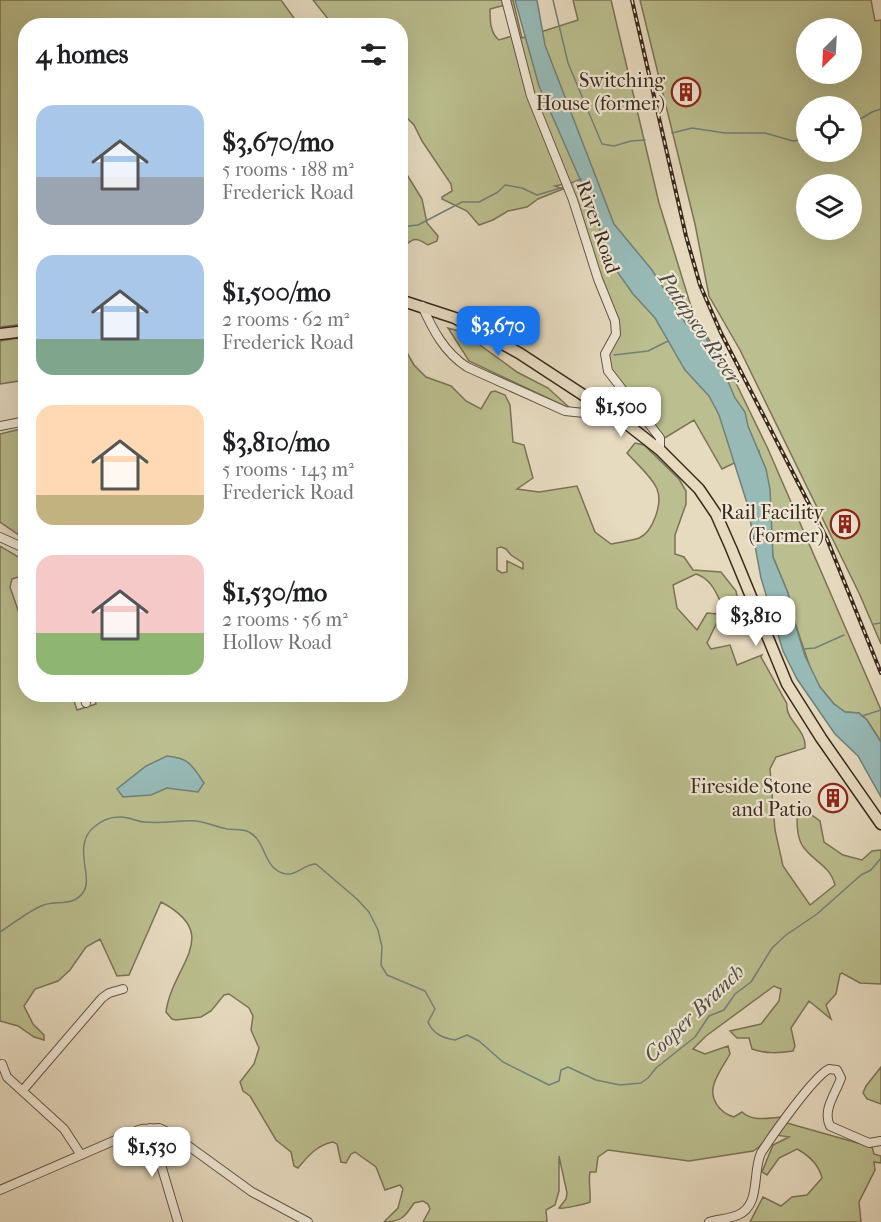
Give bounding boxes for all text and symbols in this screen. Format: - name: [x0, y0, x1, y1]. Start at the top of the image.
- north arrow: [796, 18, 862, 84]
- map controls: [796, 18, 862, 240]
- icon: filters: [357, 38, 390, 71]
- text: 4 homes: [36, 39, 128, 70]
- place label: Switching House (former): [536, 69, 665, 115]
- building icon: Switching House (former): [670, 76, 702, 108]
- button: locate: [796, 96, 862, 162]
- text: $3,670/mo: [222, 127, 334, 158]
- icon: home: [84, 129, 156, 201]
- text: 5 rooms · 188 m²: [222, 158, 354, 181]
- button: layers: [796, 174, 862, 240]
- street label: River Road: [571, 177, 625, 278]
- text: Frederick Road: [222, 181, 354, 204]
- water label: Patapsco River: [653, 266, 747, 390]
- text: $1,500/mo: [222, 277, 331, 308]
- icon: home: [84, 279, 156, 351]
- pin: $3,670: [449, 306, 547, 357]
- text: 2 rooms · 62 m²: [222, 308, 349, 331]
- text: $3,670: [471, 314, 525, 337]
- text: Frederick Road: [222, 331, 354, 354]
- pin: $1,500: [572, 387, 670, 438]
- text: $1,500: [595, 395, 647, 418]
- text: $3,810/mo: [222, 427, 330, 458]
- icon: home: [84, 429, 156, 501]
- text: 5 rooms · 143 m²: [222, 458, 354, 481]
- text: Frederick Road: [222, 481, 354, 504]
- place label: Rail Facility (Former): [721, 501, 825, 547]
- building icon: Rail Facility (Former): [829, 508, 861, 540]
- text: $1,530/mo: [222, 577, 327, 608]
- icon: home: [84, 579, 156, 651]
- pin: $3,810: [707, 596, 805, 647]
- text: $3,810: [730, 604, 782, 627]
- text: 2 rooms · 56 m²: [222, 608, 348, 631]
- text: Hollow Road: [222, 631, 332, 654]
- place label: Fireside Stone and Patio: [690, 775, 812, 821]
- building icon: Fireside Stone and Patio: [817, 782, 849, 814]
- water label: Cooper Branch: [639, 959, 749, 1067]
- pin: $1,530: [103, 1127, 201, 1178]
- text: $1,530: [127, 1135, 177, 1158]

